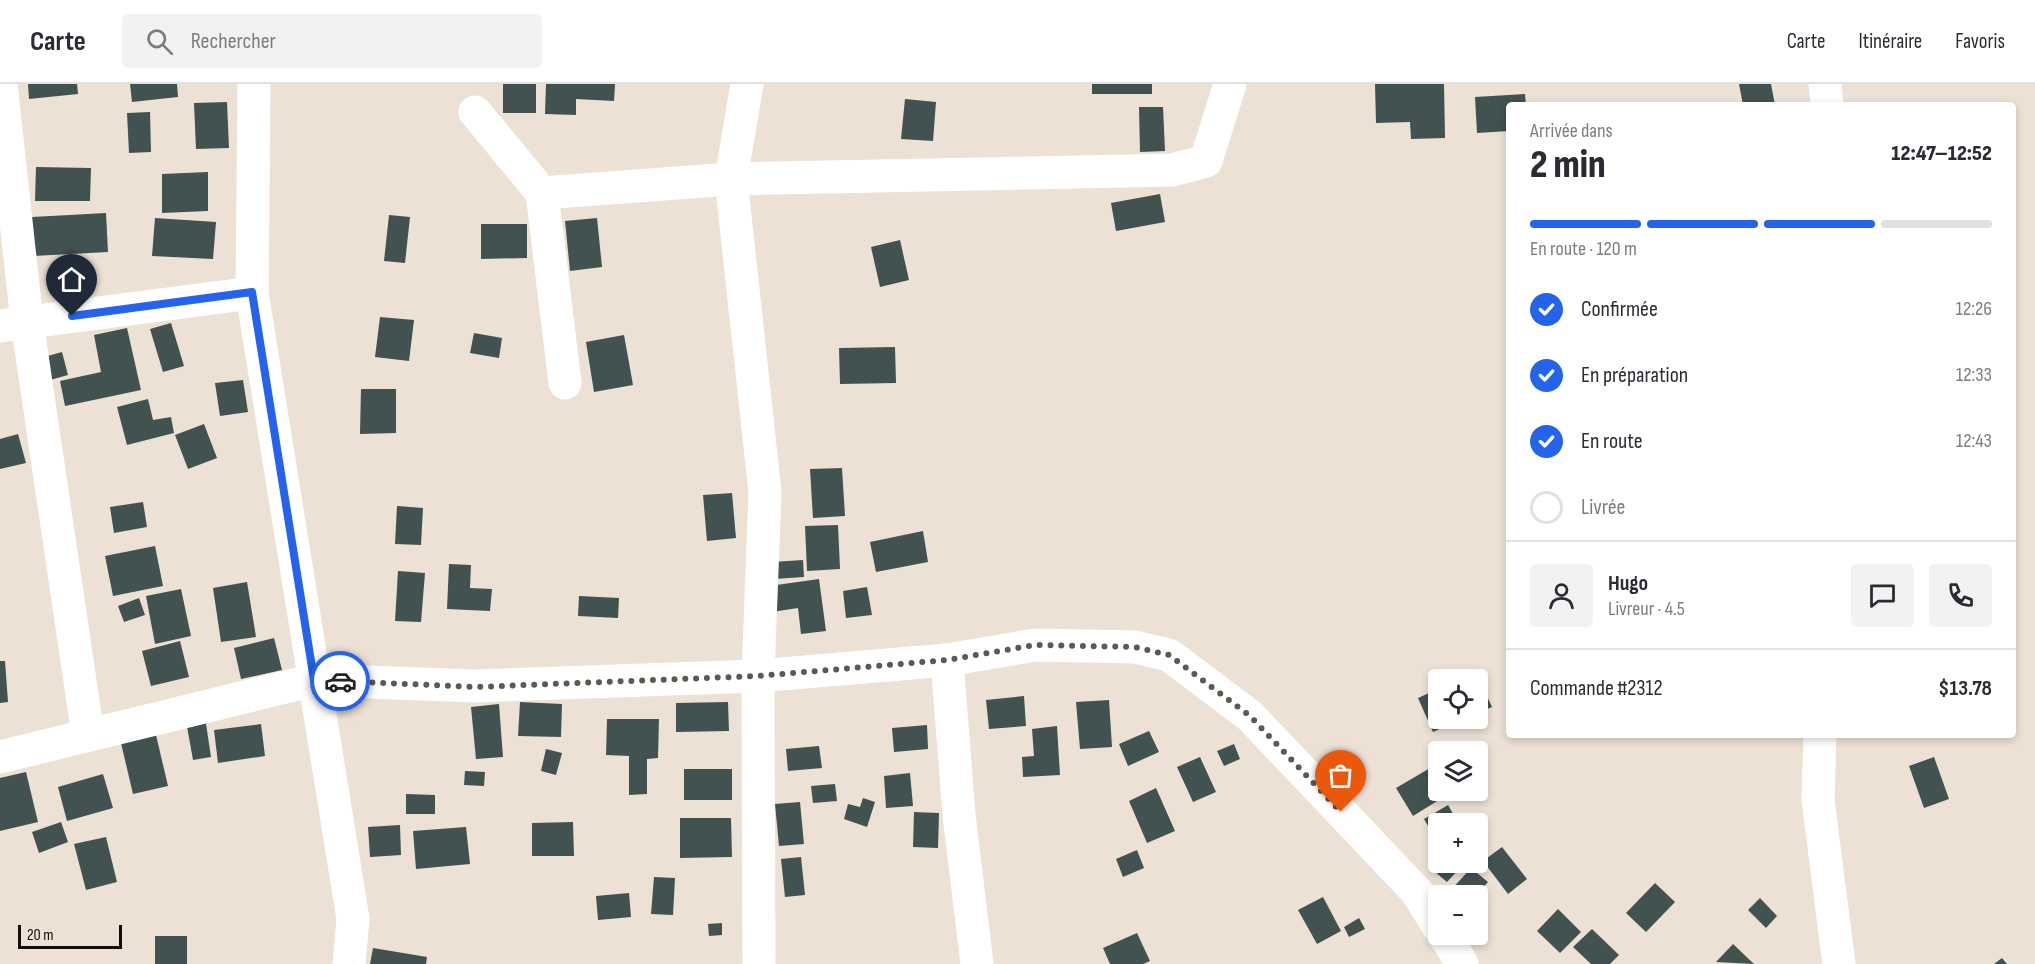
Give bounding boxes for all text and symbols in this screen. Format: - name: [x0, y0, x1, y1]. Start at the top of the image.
- search box: [122, 14, 542, 68]
- text: Carte: [30, 25, 86, 58]
- icon: search: [143, 25, 176, 58]
- text: Rechercher: [191, 28, 276, 55]
- text: Carte: [1787, 29, 1826, 54]
- text: Itinéraire: [1859, 29, 1922, 54]
- text: Favoris: [1955, 29, 2005, 54]
- text: Arrivée dans: [1530, 119, 1613, 143]
- text: 12:47–12:52: [1891, 140, 1992, 167]
- text: 2 min: [1530, 142, 1606, 189]
- text: En route · 120 m: [1530, 237, 1637, 261]
- pin: [46, 254, 97, 316]
- icon: home: [55, 263, 88, 296]
- icon: check: [1530, 293, 1563, 326]
- text: Confirmée: [1581, 296, 1658, 323]
- text: 12:26: [1956, 297, 1992, 321]
- icon: check: [1530, 359, 1563, 392]
- text: En préparation: [1581, 362, 1688, 389]
- text: 12:33: [1956, 363, 1992, 387]
- icon: check: [1530, 425, 1563, 458]
- text: En route: [1581, 428, 1643, 455]
- text: 12:43: [1956, 429, 1992, 453]
- text: Livrée: [1581, 494, 1625, 521]
- button: person: [1530, 564, 1593, 627]
- button: chat: [1851, 564, 1914, 627]
- button: phone: [1929, 564, 1992, 627]
- text: Hugo: [1608, 570, 1648, 597]
- text: Livreur · 4.5: [1608, 597, 1685, 621]
- courier: [310, 651, 370, 711]
- icon: car: [324, 665, 357, 698]
- map controls: [1428, 669, 1488, 945]
- button: locate: [1428, 669, 1488, 729]
- text: Commande #2312: [1530, 675, 1663, 702]
- text: $13.78: [1938, 675, 1992, 702]
- button: layers: [1428, 741, 1488, 801]
- pin: [1315, 750, 1366, 812]
- icon: bag: [1324, 759, 1357, 792]
- button: +: [1428, 813, 1488, 873]
- button: −: [1428, 885, 1488, 945]
- scale bar: [18, 922, 122, 950]
- text: 20 m: [27, 926, 54, 945]

